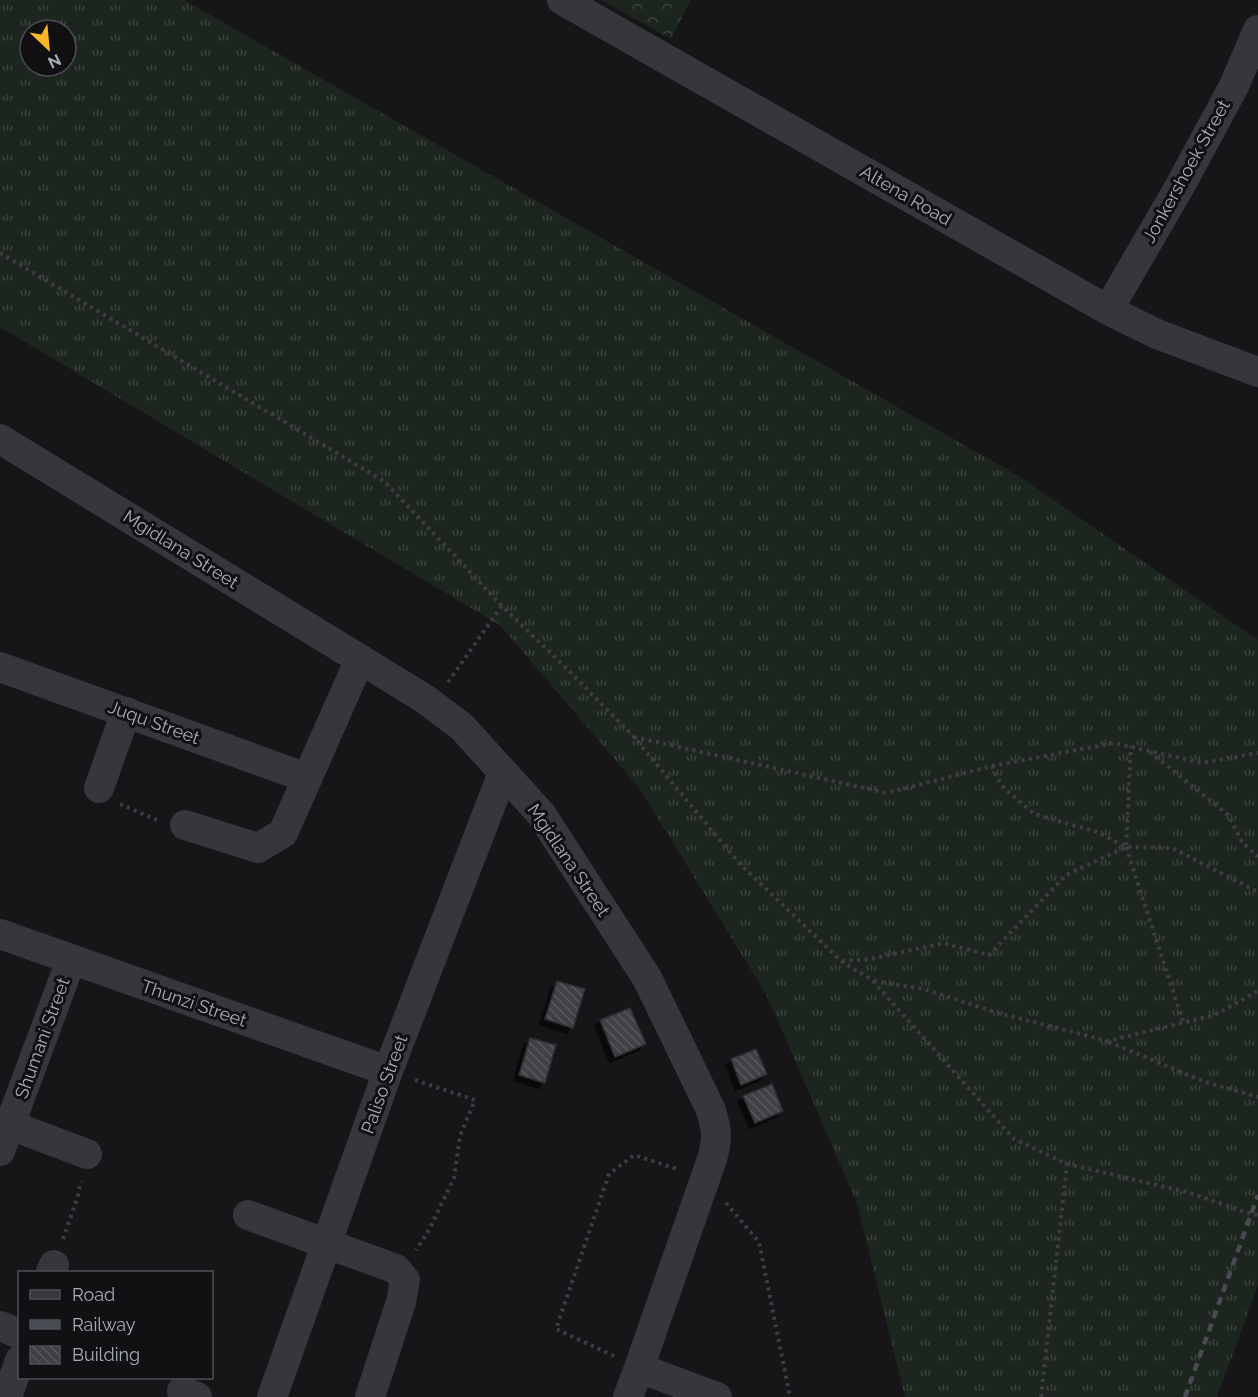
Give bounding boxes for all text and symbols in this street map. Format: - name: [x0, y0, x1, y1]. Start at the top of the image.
- north arrow: [18, 18, 78, 78]
- text: N: [45, 50, 64, 72]
- street label: Jonkershoek Street: [1138, 96, 1234, 246]
- street label: Altena Road: [857, 161, 955, 229]
- street label: Mgidlana Street: [120, 505, 242, 593]
- street label: Juqu Street: [106, 696, 202, 748]
- street label: Mgidlana Street: [524, 800, 614, 920]
- street label: Shumani Street: [10, 975, 74, 1101]
- street label: Thunzi Street: [139, 975, 249, 1031]
- street label: Paliso Street: [356, 1032, 412, 1136]
- legend: [18, 1271, 213, 1379]
- text: Road: [72, 1284, 115, 1305]
- text: Railway: [72, 1314, 136, 1335]
- text: Building: [72, 1344, 140, 1365]

